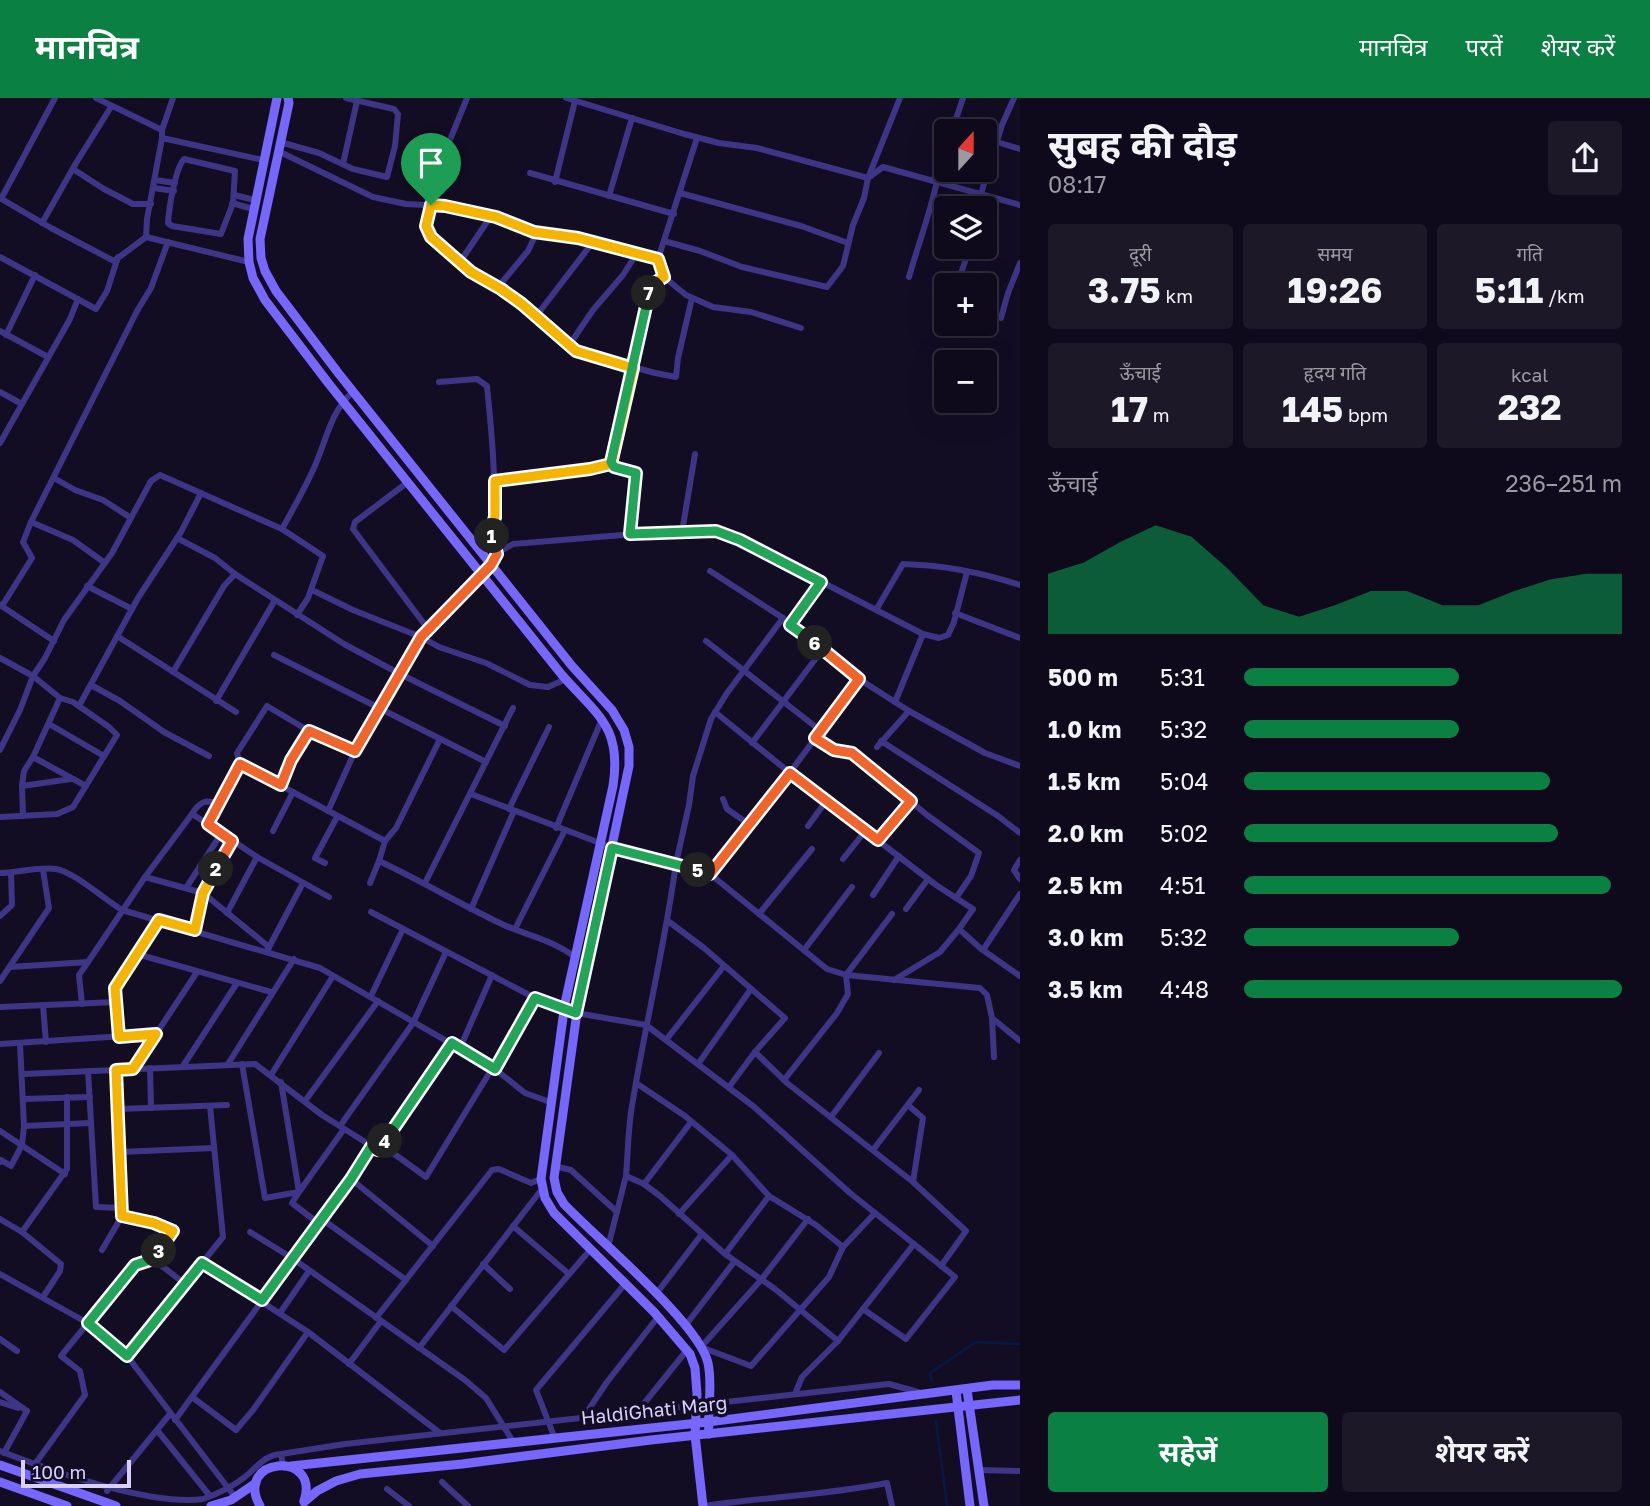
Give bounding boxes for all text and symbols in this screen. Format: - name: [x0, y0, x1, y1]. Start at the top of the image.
- text: मानचित्र: [35, 27, 139, 66]
- text: मानचित्र: [1359, 32, 1428, 61]
- text: परतें: [1466, 32, 1503, 61]
- text: शेयर करें: [1541, 32, 1615, 61]
- north arrow: [934, 119, 998, 182]
- map controls: [934, 119, 997, 413]
- text: सुबह की दौड़: [1048, 121, 1237, 166]
- button: share: [1548, 121, 1622, 195]
- pin: [401, 133, 461, 205]
- icon: arrive: [412, 144, 450, 182]
- text: 08:17: [1048, 170, 1107, 198]
- button: layers: [934, 196, 997, 259]
- text: दूरी: [1129, 242, 1152, 265]
- text: समय: [1317, 242, 1353, 265]
- text: गति: [1516, 242, 1543, 265]
- text: 3.75: [1088, 269, 1161, 311]
- text: 19:26: [1287, 269, 1383, 311]
- text: 5:11: [1475, 269, 1543, 311]
- button: +: [934, 273, 997, 336]
- pin: 7: [632, 276, 666, 310]
- text: 7: [643, 281, 654, 304]
- text: km: [1161, 284, 1193, 307]
- text: /km: [1543, 284, 1585, 307]
- button: −: [934, 350, 997, 413]
- text: ऊँचाई: [1120, 361, 1161, 384]
- text: हृदय गति: [1304, 361, 1366, 384]
- text: kcal: [1511, 363, 1548, 386]
- text: 232: [1498, 386, 1562, 428]
- text: 17: [1111, 388, 1148, 430]
- text: 145: [1282, 388, 1343, 430]
- text: m: [1148, 403, 1170, 426]
- text: bpm: [1343, 403, 1388, 426]
- text: ऊँचाई: [1048, 469, 1098, 497]
- text: 236–251 m: [1505, 469, 1622, 497]
- pin: 1: [475, 518, 510, 554]
- text: 1: [487, 524, 496, 547]
- pin: 6: [798, 626, 832, 660]
- text: 6: [808, 631, 821, 654]
- text: 500 m: [1048, 663, 1118, 691]
- text: 5:31: [1160, 663, 1205, 691]
- text: 1.0 km: [1048, 715, 1121, 743]
- text: 5:32: [1160, 715, 1207, 743]
- text: 1.5 km: [1048, 767, 1120, 795]
- text: 5:04: [1160, 767, 1209, 795]
- text: 2.0 km: [1048, 819, 1124, 847]
- text: 5:02: [1160, 819, 1208, 847]
- pin: 2: [198, 852, 234, 886]
- pin: 5: [680, 852, 716, 888]
- text: 2: [210, 857, 221, 880]
- text: 5: [692, 858, 703, 881]
- text: 2.5 km: [1048, 871, 1123, 899]
- text: 4:51: [1160, 871, 1205, 899]
- text: 3.0 km: [1048, 923, 1124, 951]
- text: 5:32: [1160, 923, 1207, 951]
- text: 3.5 km: [1048, 975, 1123, 1003]
- text: 4:48: [1160, 975, 1209, 1003]
- pin: 4: [368, 1124, 402, 1158]
- text: 4: [379, 1129, 390, 1152]
- pin: 3: [142, 1234, 176, 1268]
- text: 3: [153, 1239, 164, 1262]
- street label: HaldiGhati Marg: [580, 1390, 728, 1429]
- button: सहेजें: [1048, 1412, 1328, 1492]
- button: शेयर करें: [1342, 1412, 1622, 1492]
- scale bar: [21, 1457, 131, 1489]
- text: 100 m: [32, 1460, 86, 1483]

